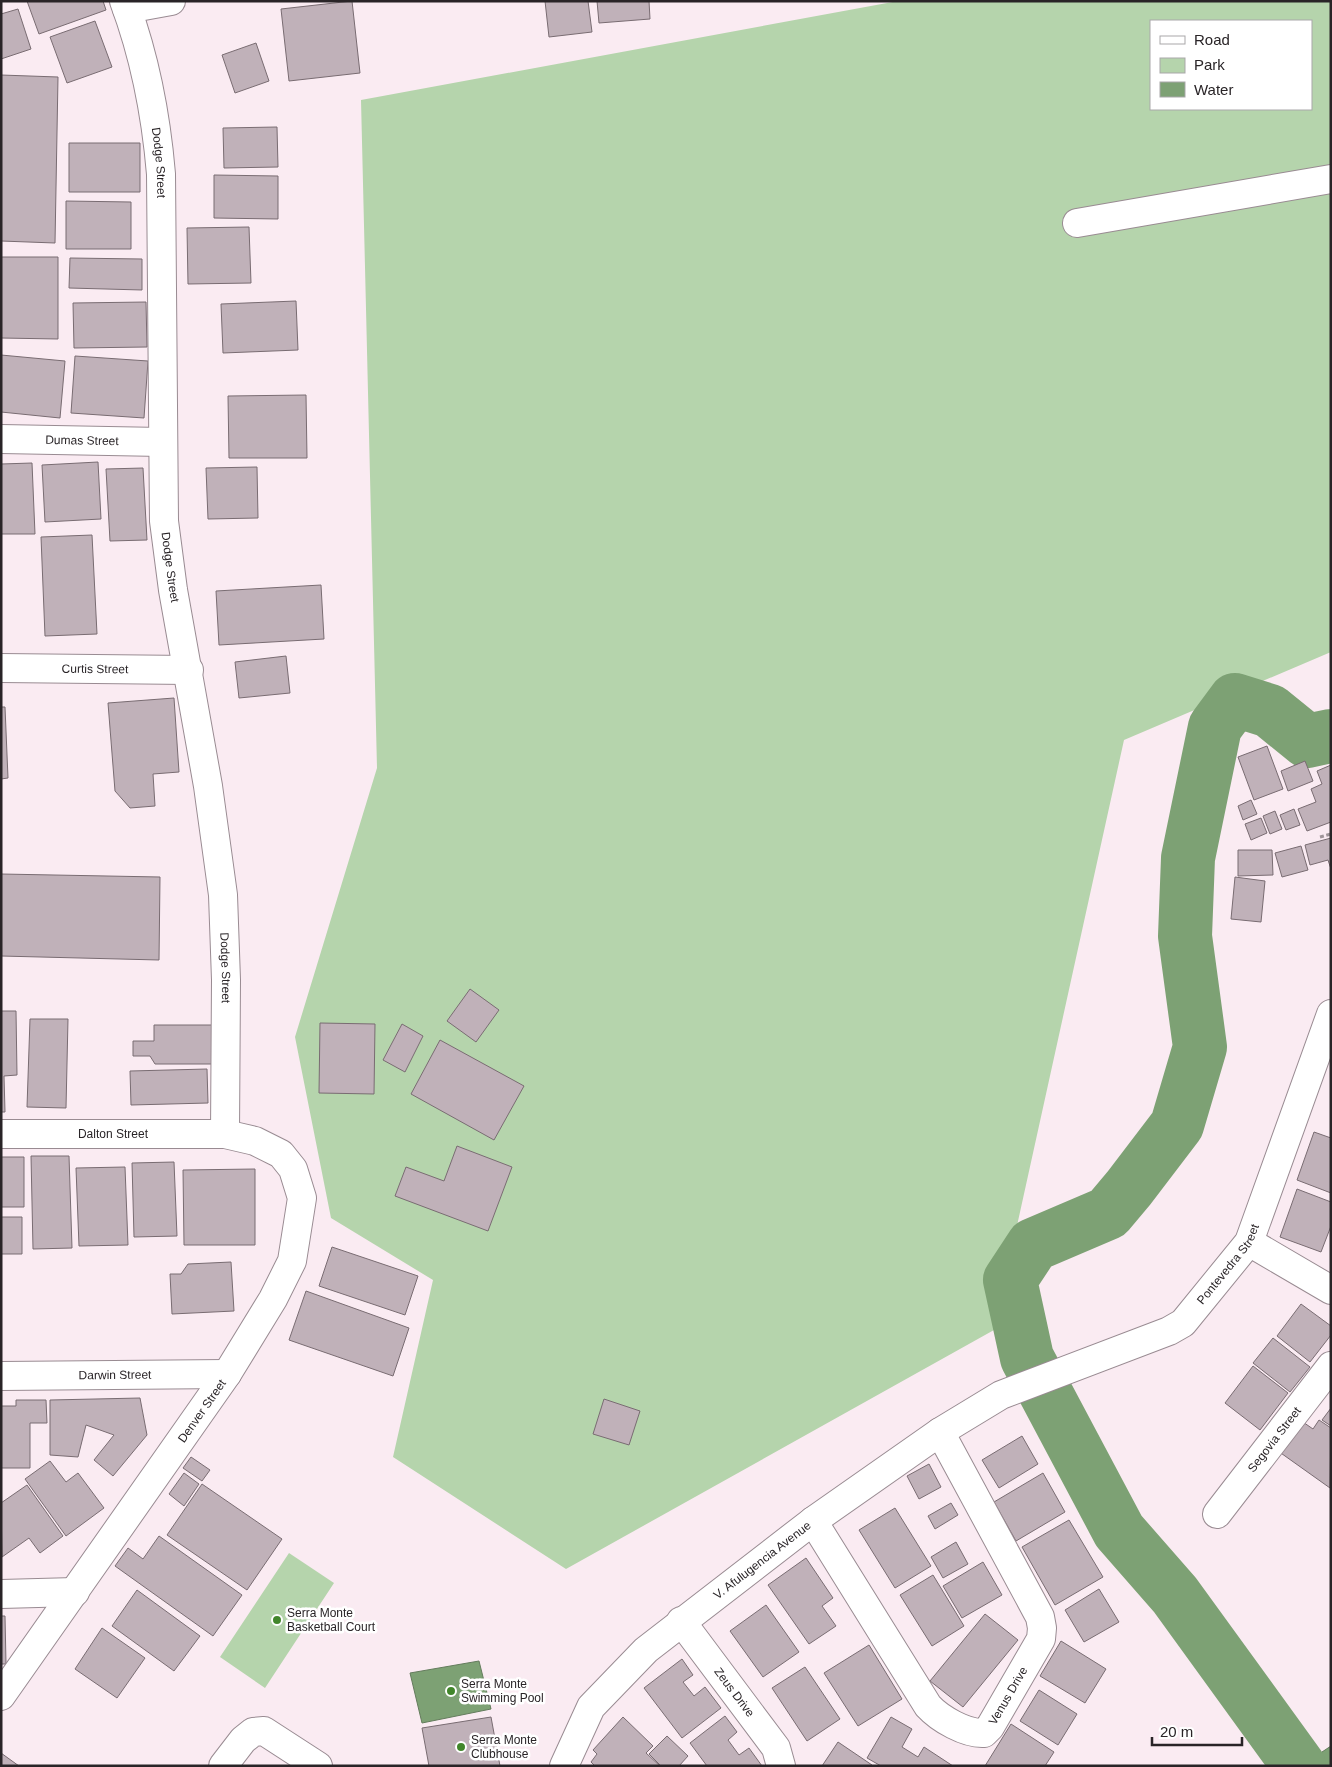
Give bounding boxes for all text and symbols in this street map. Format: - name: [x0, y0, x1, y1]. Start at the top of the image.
- legend: [1150, 20, 1312, 110]
- text: Road: [1194, 31, 1230, 48]
- text: Park: [1194, 56, 1225, 73]
- text: Water: [1194, 81, 1233, 98]
- street label: Dodge Street: [149, 126, 168, 199]
- street label: Dumas Street: [45, 433, 120, 448]
- street label: Dodge Street: [158, 531, 182, 604]
- street label: Curtis Street: [62, 662, 129, 676]
- street label: Dodge Street: [217, 932, 233, 1004]
- street label: Dalton Street: [78, 1127, 149, 1141]
- street label: Pontevedra Street: [1194, 1222, 1262, 1307]
- street label: Darwin Street: [79, 1368, 152, 1382]
- street label: Denver Street: [175, 1376, 229, 1445]
- street label: Segovia Street: [1245, 1404, 1304, 1475]
- street label: V. Afulugencia Avenue: [711, 1518, 814, 1602]
- place label: Serra Monte Basketball Court: [287, 1606, 376, 1634]
- marker: Serra Monte Basketball Court: [271, 1614, 283, 1626]
- street label: Venus Drive: [986, 1664, 1031, 1727]
- street label: Zeus Drive: [711, 1665, 758, 1720]
- place label: Serra Monte Swimming Pool: [461, 1677, 544, 1705]
- marker: Serra Monte Swimming Pool: [445, 1685, 457, 1697]
- scale bar: [1152, 1714, 1242, 1746]
- text: 20 m: [1160, 1723, 1193, 1740]
- place label: Serra Monte Clubhouse: [471, 1733, 537, 1761]
- marker: Serra Monte Clubhouse: [455, 1741, 467, 1753]

